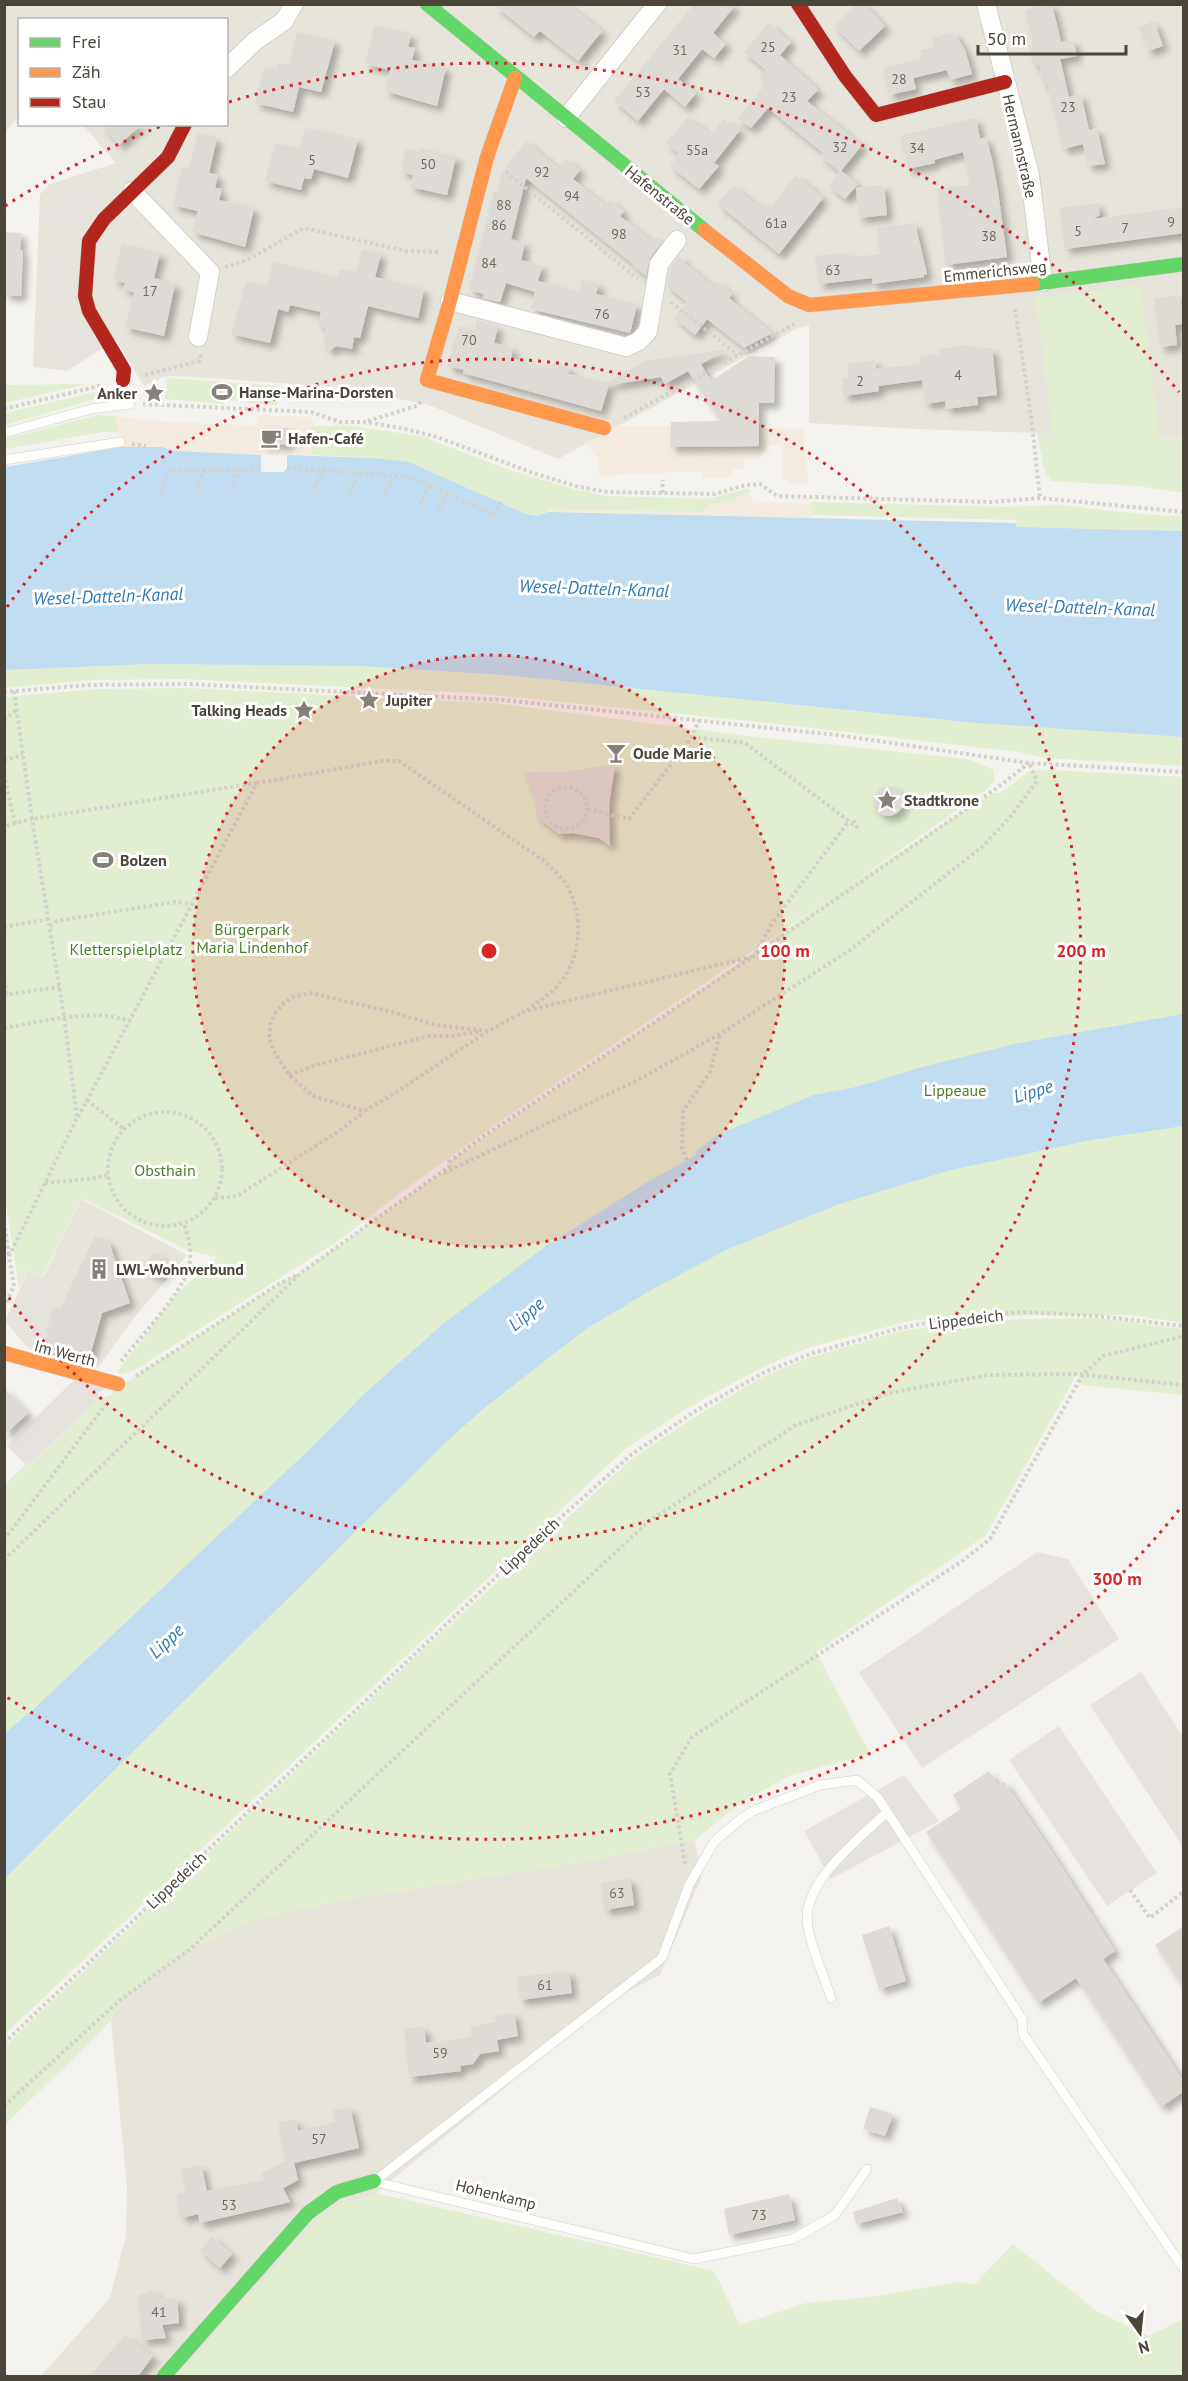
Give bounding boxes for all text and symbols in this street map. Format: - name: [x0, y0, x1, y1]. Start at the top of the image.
- legend: [18, 18, 228, 126]
- scale bar: [978, 18, 1126, 56]
- text: 50 m: [987, 27, 1026, 50]
- text: Frei: [72, 30, 101, 53]
- house number: 25: [760, 38, 776, 56]
- house number: 31: [672, 41, 688, 59]
- text: Zäh: [72, 60, 101, 83]
- house number: 28: [891, 70, 907, 88]
- house number: 53: [635, 83, 651, 101]
- house number: 23: [781, 88, 797, 106]
- text: Stau: [72, 90, 106, 113]
- street label: Hermannstraße: [998, 92, 1042, 200]
- house number: 23: [1060, 98, 1076, 116]
- house number: 32: [832, 138, 848, 156]
- house number: 34: [909, 139, 925, 157]
- house number: 55a: [686, 141, 708, 159]
- house number: 5: [308, 151, 316, 169]
- house number: 50: [420, 155, 436, 173]
- street label: Hafenstraße: [621, 161, 699, 229]
- house number: 92: [534, 163, 550, 181]
- house number: 94: [564, 187, 580, 205]
- house number: 88: [496, 196, 512, 214]
- house number: 9: [1167, 213, 1175, 231]
- house number: 61a: [765, 214, 787, 232]
- house number: 86: [491, 216, 507, 234]
- house number: 7: [1121, 219, 1129, 237]
- house number: 5: [1074, 222, 1082, 240]
- house number: 98: [611, 225, 627, 243]
- house number: 38: [981, 227, 997, 245]
- house number: 84: [481, 254, 497, 272]
- street label: Emmerichsweg: [943, 256, 1047, 286]
- house number: 63: [825, 261, 841, 279]
- house number: 17: [142, 282, 158, 300]
- house number: 76: [594, 305, 610, 323]
- house number: 70: [461, 331, 477, 349]
- house number: 4: [954, 366, 962, 384]
- house number: 2: [856, 372, 864, 390]
- sports icon: Hanse-Marina-Dorsten: [210, 380, 234, 404]
- place icon: Anker: [142, 381, 166, 405]
- place label: Hanse-Marina-Dorsten: [239, 382, 393, 402]
- place label: Anker: [97, 383, 137, 403]
- cafe icon: Hafen-Café: [259, 426, 283, 450]
- place label: Hafen-Café: [288, 428, 364, 448]
- water label: Wesel-Datteln-Kanal: [519, 574, 670, 602]
- water label: Wesel-Datteln-Kanal: [33, 582, 184, 610]
- water label: Wesel-Datteln-Kanal: [1005, 593, 1156, 621]
- place icon: Jupiter: [357, 688, 381, 712]
- place label: Jupiter: [385, 690, 433, 710]
- place icon: Talking Heads: [292, 698, 316, 722]
- place label: Talking Heads: [192, 700, 287, 720]
- bar icon: Oude Marie: [604, 741, 628, 765]
- place label: Oude Marie: [633, 743, 712, 763]
- place icon: Stadtkrone: [875, 788, 899, 812]
- place label: Stadtkrone: [904, 790, 979, 810]
- sports icon: Bolzen: [91, 848, 115, 872]
- place label: Bolzen: [120, 850, 167, 870]
- park label: Bürgerpark Maria Lindenhof: [196, 919, 309, 957]
- park label: Kletterspielplatz: [69, 939, 183, 959]
- text: 100 m: [760, 939, 810, 962]
- text: 200 m: [1056, 939, 1106, 962]
- centre of rings: [479, 941, 499, 961]
- water label: Lippe: [1010, 1074, 1056, 1108]
- park label: Lippeaue: [924, 1080, 986, 1100]
- park label: Obsthain: [134, 1160, 196, 1180]
- building icon: LWL-Wohnverbund: [87, 1257, 111, 1281]
- place label: LWL-Wohnverbund: [116, 1259, 244, 1279]
- water label: Lippe: [503, 1292, 549, 1336]
- street label: Lippedeich: [928, 1305, 1004, 1333]
- street label: Im Werth: [32, 1335, 98, 1371]
- street label: Lippedeich: [495, 1513, 563, 1579]
- text: 300 m: [1092, 1567, 1142, 1590]
- water label: Lippe: [144, 1618, 189, 1663]
- street label: Lippedeich: [142, 1847, 210, 1913]
- house number: 63: [609, 1884, 625, 1902]
- house number: 61: [537, 1976, 553, 1994]
- house number: 59: [432, 2044, 448, 2062]
- house number: 57: [311, 2130, 327, 2148]
- street label: Hohenkamp: [454, 2174, 538, 2214]
- house number: 53: [221, 2196, 237, 2214]
- house number: 73: [751, 2206, 767, 2224]
- house number: 41: [151, 2303, 167, 2321]
- north arrow: [1110, 2303, 1170, 2363]
- text: N: [1136, 2336, 1152, 2359]

